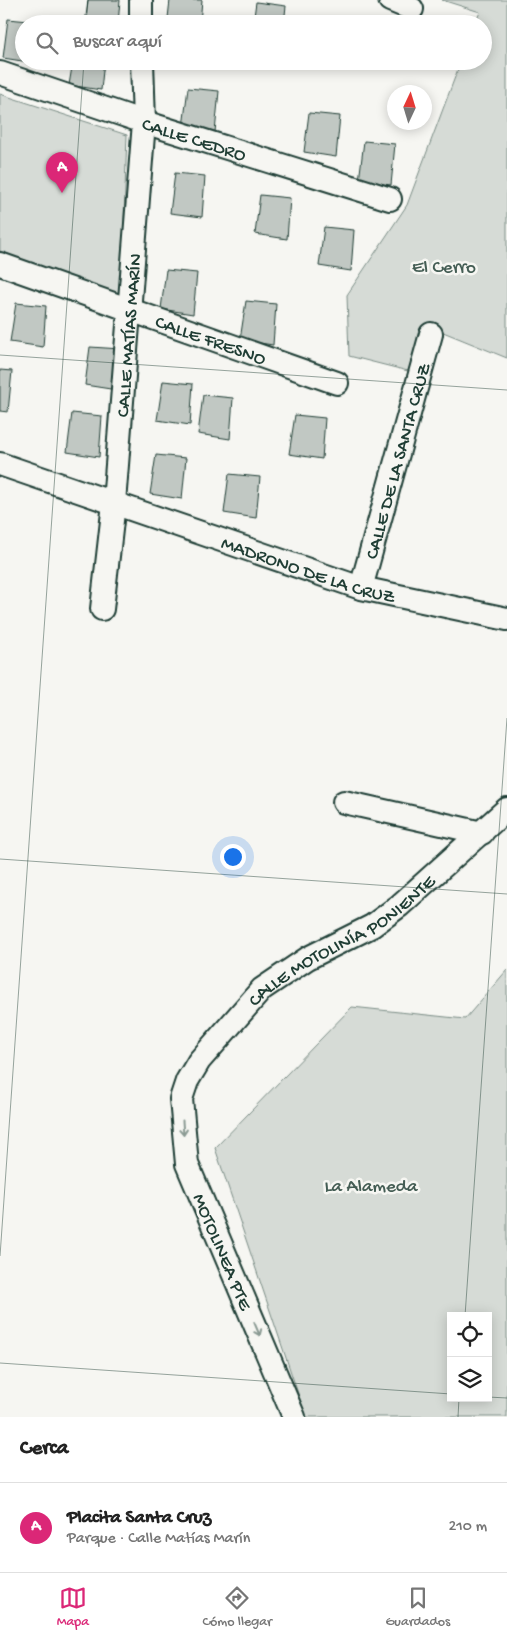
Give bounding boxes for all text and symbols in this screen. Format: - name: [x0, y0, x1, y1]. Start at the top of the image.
- search box: [15, 15, 492, 70]
- icon: search: [33, 29, 61, 57]
- text: Buscar aquí: [73, 31, 162, 54]
- north arrow: [387, 85, 432, 130]
- street label: CALLE CEDRO: [139, 114, 249, 168]
- pin: A: [46, 152, 78, 193]
- street label: CALLE MATÍAS MARÍN: [113, 253, 149, 418]
- park label: El Cerro: [412, 257, 476, 280]
- street label: CALLE FRESNO: [152, 312, 269, 372]
- street label: CALLE DE LA SANTA CRUZ: [361, 360, 438, 562]
- street label: MADRONO DE LA CRUZ: [218, 533, 398, 610]
- your location: [220, 844, 246, 870]
- street label: CALLE MOTOLINÍA PONIENTE: [244, 870, 442, 1012]
- one-way arrow: [178, 1120, 187, 1136]
- park label: La Alameda: [325, 1176, 419, 1199]
- street label: MOTOLINEA PTE: [186, 1191, 256, 1315]
- map controls: [447, 1312, 492, 1402]
- button: locate: [447, 1312, 492, 1357]
- one-way arrow: [253, 1321, 262, 1336]
- button: layers: [447, 1357, 492, 1402]
- text: Cerca: [20, 1437, 68, 1462]
- text: Placita Santa Cruz: [67, 1507, 211, 1530]
- text: A: [31, 1518, 41, 1537]
- text: 210 m: [448, 1518, 487, 1537]
- text: Parque · Calle Matías Marín: [67, 1530, 250, 1549]
- tab: Mapa: [57, 1584, 89, 1631]
- tab: Cómo llegar: [202, 1584, 272, 1631]
- tab: Guardados: [385, 1584, 450, 1631]

